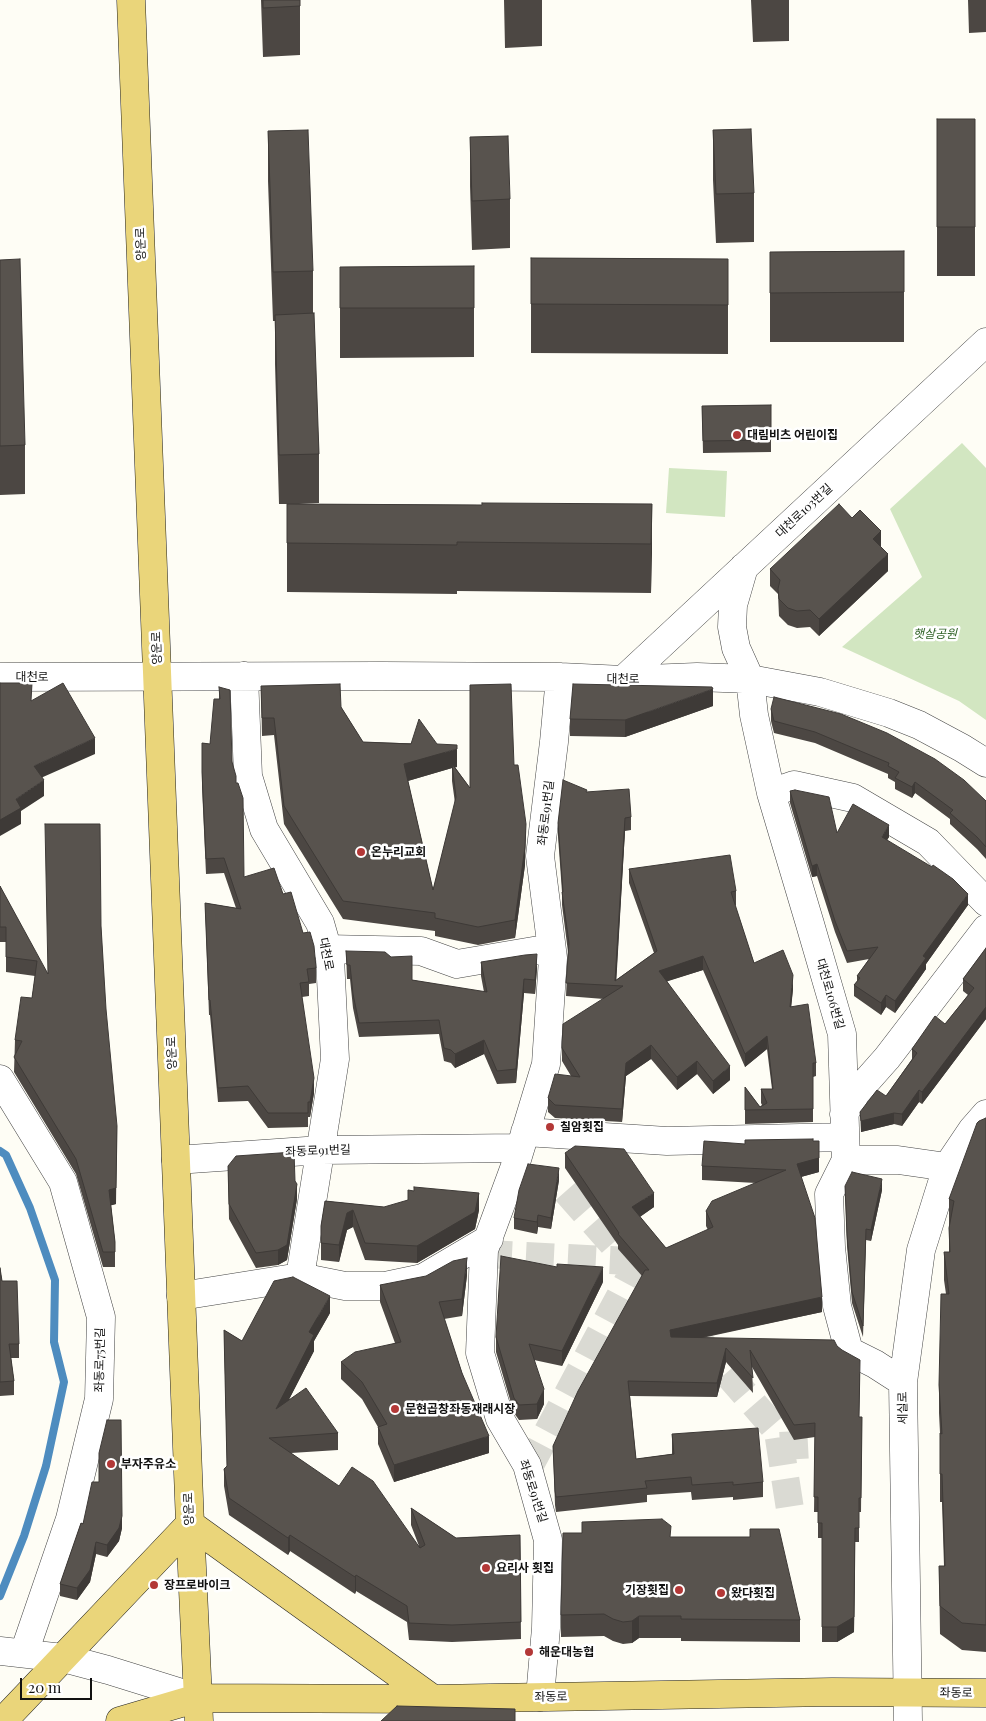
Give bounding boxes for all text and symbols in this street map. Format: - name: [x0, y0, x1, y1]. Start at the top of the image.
- street label: 양운로: [133, 227, 149, 261]
- place label: 대림비츠 어린이집: [747, 428, 838, 442]
- marker: 대림비츠 어린이집: [731, 429, 743, 441]
- street label: 대천로103번길: [773, 481, 835, 541]
- park label: 햇살공원: [913, 627, 957, 641]
- street label: 양운로: [149, 631, 165, 665]
- street label: 대천로: [15, 670, 49, 684]
- street label: 대천로: [606, 672, 640, 686]
- street label: 좌동로91번길: [535, 779, 557, 847]
- place label: 온누리교회: [371, 845, 426, 859]
- marker: 온누리교회: [355, 846, 367, 858]
- street label: 대천로: [316, 936, 336, 972]
- street label: 대천로106번길: [813, 957, 847, 1031]
- street label: 양운로: [164, 1036, 180, 1070]
- place label: 칠암횟집: [560, 1120, 604, 1134]
- marker: 칠암횟집: [544, 1121, 556, 1133]
- street label: 좌동로91번길: [285, 1143, 351, 1159]
- street label: 좌동로75번길: [92, 1327, 108, 1393]
- street label: 세실로: [896, 1391, 910, 1425]
- place label: 문현곱창좌동재래시장: [405, 1402, 515, 1416]
- marker: 문현곱창좌동재래시장: [389, 1403, 401, 1415]
- place label: 부자주유소: [121, 1457, 176, 1471]
- marker: 부자주유소: [105, 1458, 117, 1470]
- street label: 좌동로91번길: [516, 1458, 550, 1524]
- street label: 양운로: [181, 1492, 197, 1526]
- place label: 요리사 횟집: [496, 1561, 554, 1575]
- marker: 요리사 횟집: [480, 1562, 492, 1574]
- place label: 장프로바이크: [164, 1578, 230, 1592]
- marker: 장프로바이크: [148, 1579, 160, 1591]
- place label: 기장횟집: [625, 1583, 669, 1597]
- marker: 기장횟집: [673, 1584, 685, 1596]
- place label: 왔다횟집: [731, 1586, 775, 1600]
- marker: 왔다횟집: [715, 1587, 727, 1599]
- place label: 해운대농협: [539, 1645, 594, 1659]
- marker: 해운대농협: [523, 1646, 535, 1658]
- scale bar: [22, 1668, 95, 1700]
- text: 20 m: [28, 1677, 61, 1697]
- street label: 좌동로: [939, 1686, 973, 1700]
- street label: 좌동로: [534, 1690, 568, 1704]

